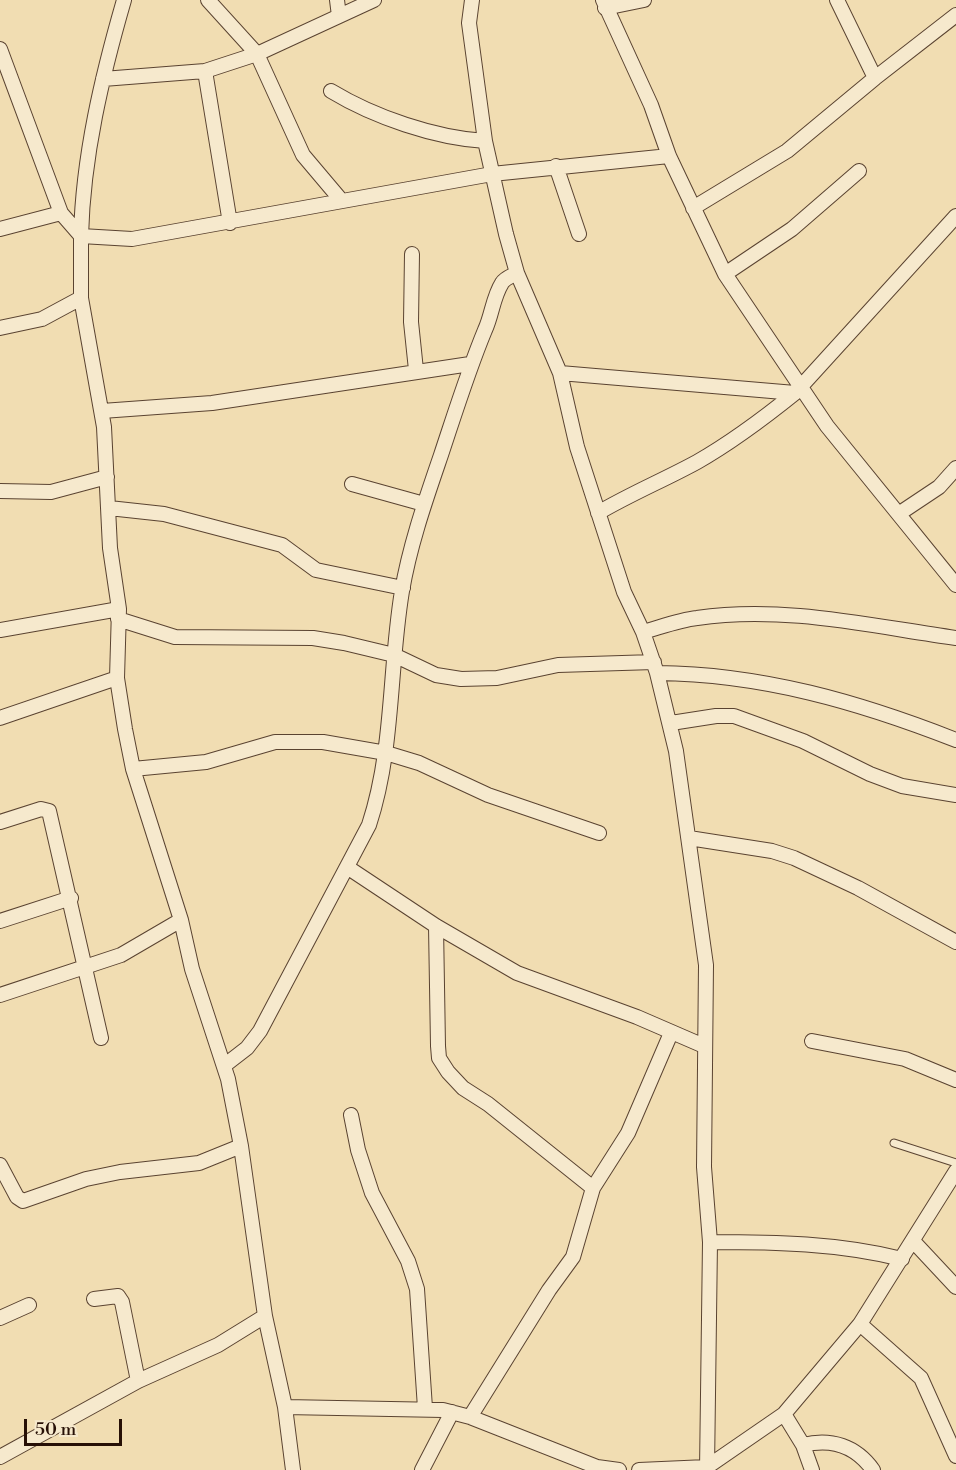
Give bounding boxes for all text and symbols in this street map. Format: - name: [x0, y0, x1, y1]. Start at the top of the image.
- scale bar: [27, 1407, 124, 1445]
- text: 50 m: [35, 1418, 76, 1441]

